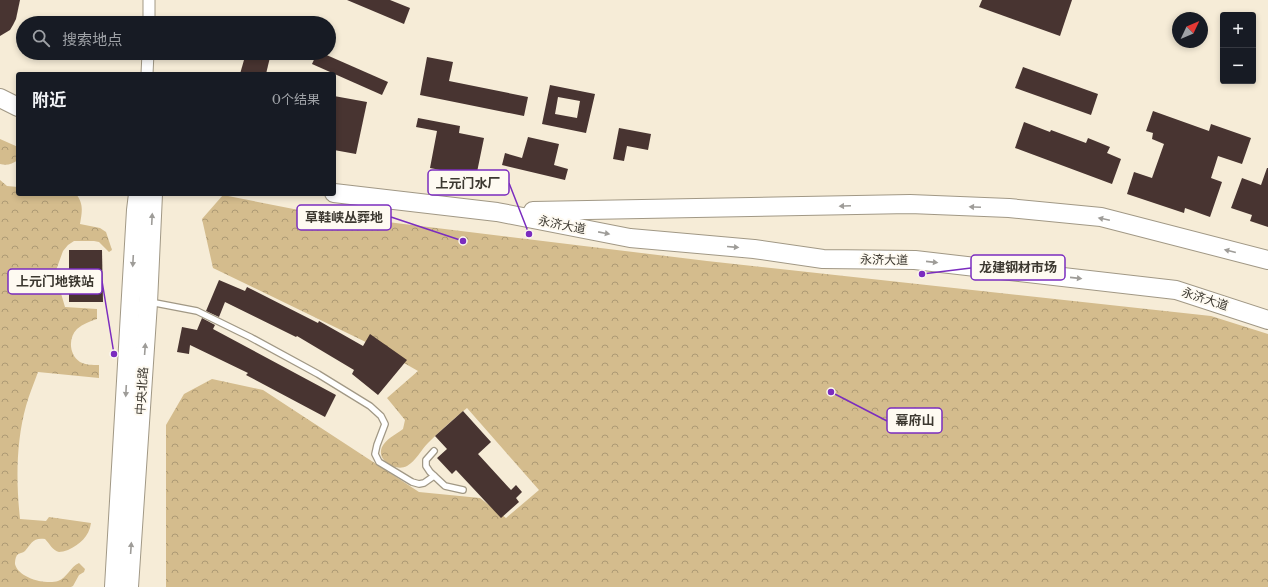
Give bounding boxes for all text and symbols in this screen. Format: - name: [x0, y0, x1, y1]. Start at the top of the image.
- north arrow: [1172, 12, 1208, 48]
- map controls: [1220, 12, 1256, 84]
- button: +: [1220, 12, 1256, 48]
- search box: [16, 16, 336, 60]
- icon: search: [30, 27, 52, 49]
- text: 搜索地点: [62, 30, 122, 49]
- button: −: [1220, 48, 1256, 84]
- text: 附近: [32, 90, 66, 111]
- text: 0个结果: [272, 91, 320, 108]
- callout: 上元门水厂: [428, 170, 509, 195]
- text: 上元门水厂: [435, 175, 501, 192]
- one-way arrow: [839, 202, 851, 209]
- one-way arrow: [969, 203, 981, 210]
- callout: 草鞋峡丛葬地: [297, 205, 391, 230]
- text: 草鞋峡丛葬地: [305, 209, 383, 226]
- one-way arrow: [149, 213, 156, 225]
- street label: 永济大道: [537, 213, 587, 236]
- one-way arrow: [1098, 215, 1110, 221]
- one-way arrow: [598, 230, 610, 236]
- one-way arrow: [727, 244, 739, 250]
- one-way arrow: [1224, 248, 1236, 254]
- street label: 永济大道: [860, 252, 908, 267]
- one-way arrow: [130, 255, 137, 267]
- callout: 龙建钢材市场: [971, 255, 1065, 280]
- one-way arrow: [926, 259, 939, 266]
- text: 龙建钢材市场: [979, 259, 1057, 276]
- callout: 上元门地铁站: [8, 269, 102, 294]
- text: 上元门地铁站: [16, 273, 94, 290]
- one-way arrow: [1070, 275, 1082, 282]
- street label: 永济大道: [1180, 284, 1230, 313]
- one-way arrow: [141, 343, 148, 355]
- street label: 中央北路: [132, 366, 151, 415]
- one-way arrow: [122, 385, 129, 397]
- callout: 幕府山: [887, 408, 942, 433]
- text: 幕府山: [895, 412, 935, 429]
- one-way arrow: [128, 542, 135, 554]

